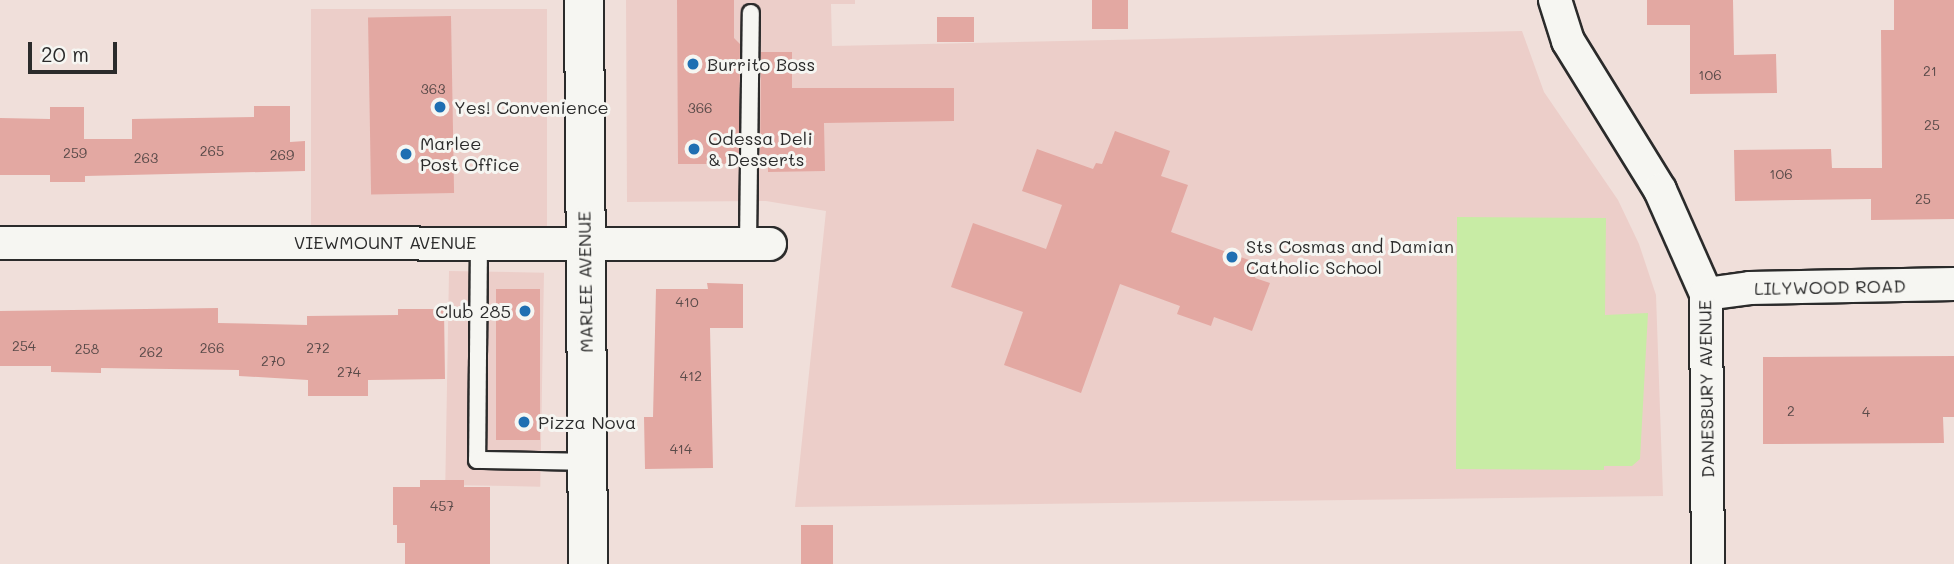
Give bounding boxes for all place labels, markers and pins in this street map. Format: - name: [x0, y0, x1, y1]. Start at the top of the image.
- place label: Burrito Boss: [707, 53, 815, 75]
- marker: Burrito Boss: [685, 56, 701, 72]
- place label: Yes! Convenience: [454, 96, 609, 118]
- marker: Yes! Convenience: [432, 99, 448, 115]
- place label: Odessa Deli & Desserts: [708, 128, 813, 170]
- place label: Marlee Post Office: [420, 133, 520, 176]
- marker: Odessa Deli & Desserts: [686, 141, 702, 157]
- marker: Marlee Post Office: [398, 146, 414, 162]
- place label: Sts Cosmas and Damian Catholic School: [1246, 236, 1454, 278]
- marker: Sts Cosmas and Damian Catholic School: [1224, 249, 1240, 265]
- place label: Club 285: [435, 300, 511, 322]
- marker: Club 285: [517, 303, 533, 319]
- place label: Pizza Nova: [538, 411, 636, 433]
- marker: Pizza Nova: [516, 414, 532, 430]

